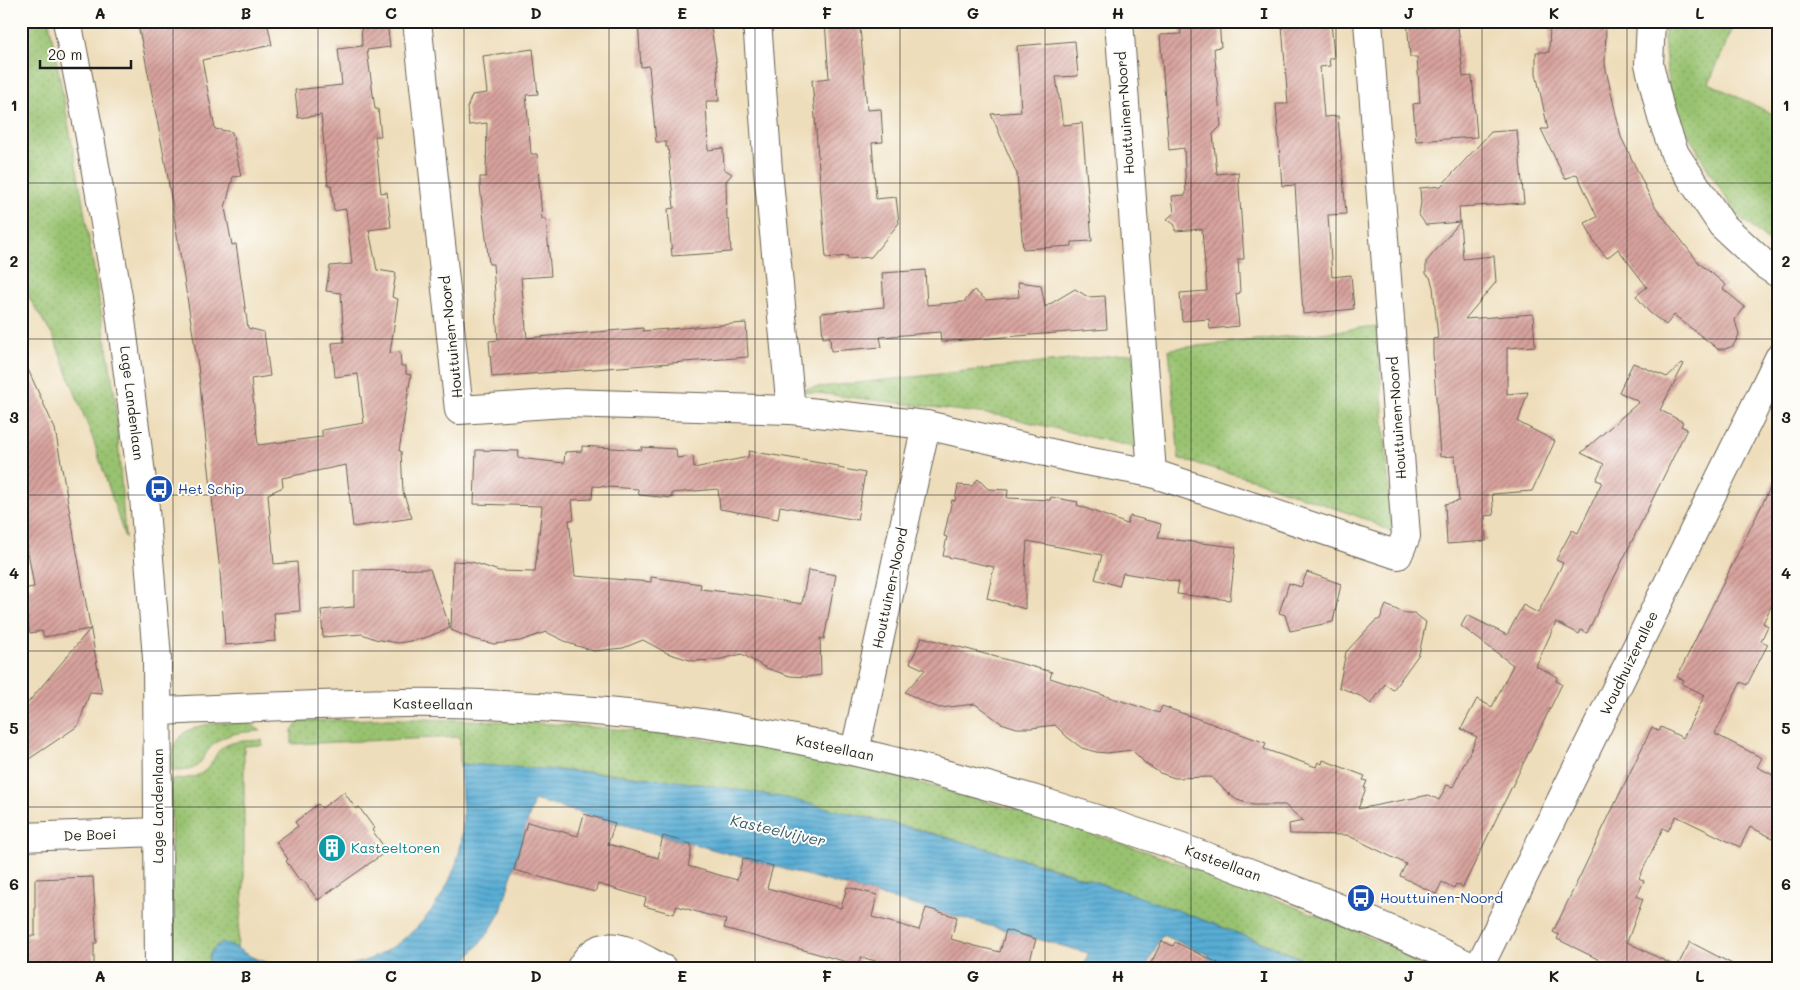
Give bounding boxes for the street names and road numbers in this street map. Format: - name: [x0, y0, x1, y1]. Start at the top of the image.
- street label: Houttuinen-Noord: [1111, 51, 1138, 175]
- street label: Houttuinen-Noord: [435, 275, 466, 399]
- street label: Lage Landenlaan: [116, 345, 149, 461]
- street label: Houttuinen-Noord: [1383, 356, 1410, 480]
- street label: Houttuinen-Noord: [867, 526, 912, 650]
- street label: Woudhuizerallee: [1595, 608, 1662, 718]
- street label: Kasteellaan: [393, 693, 473, 714]
- street label: Kasteellaan: [794, 730, 876, 765]
- street label: Lage Landenlaan: [148, 748, 167, 864]
- street label: De Boei: [63, 824, 117, 845]
- street label: Kasteellaan: [1182, 840, 1264, 885]

